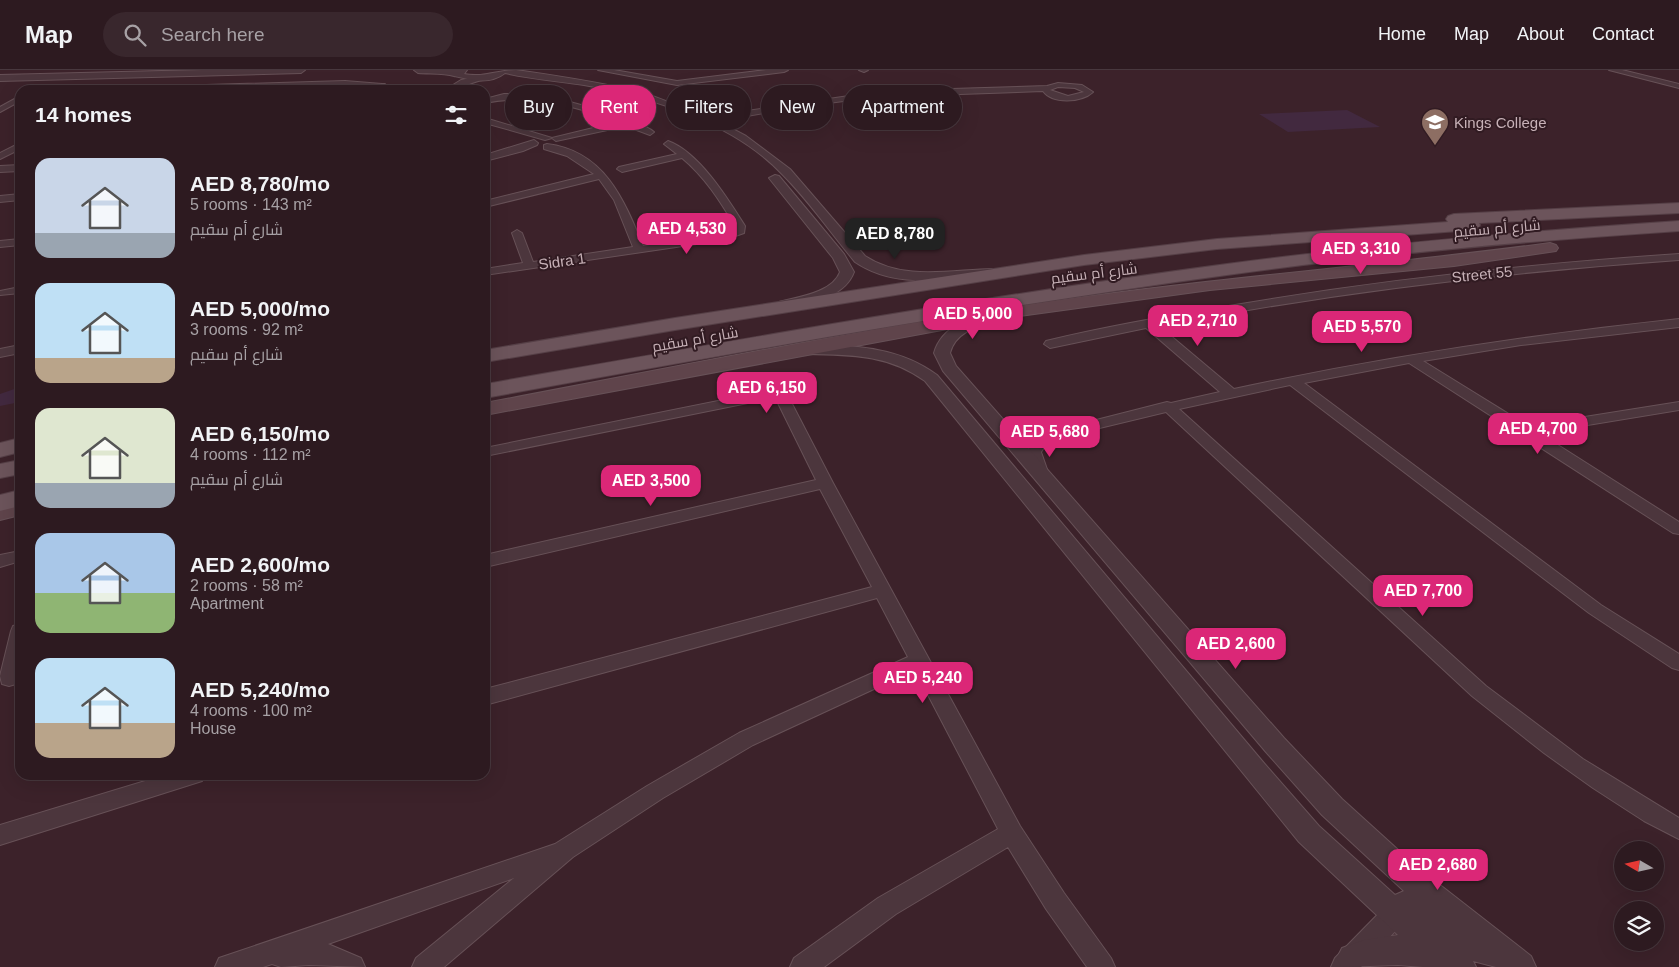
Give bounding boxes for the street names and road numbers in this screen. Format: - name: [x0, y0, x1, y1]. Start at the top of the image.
- street label: شارع أم سقيم: [1453, 215, 1541, 243]
- street label: Sidra 1: [537, 249, 587, 273]
- street label: شارع أم سقيم: [1050, 258, 1139, 290]
- street label: Street 55: [1451, 262, 1513, 286]
- street label: شارع أم سقيم: [650, 322, 740, 358]

